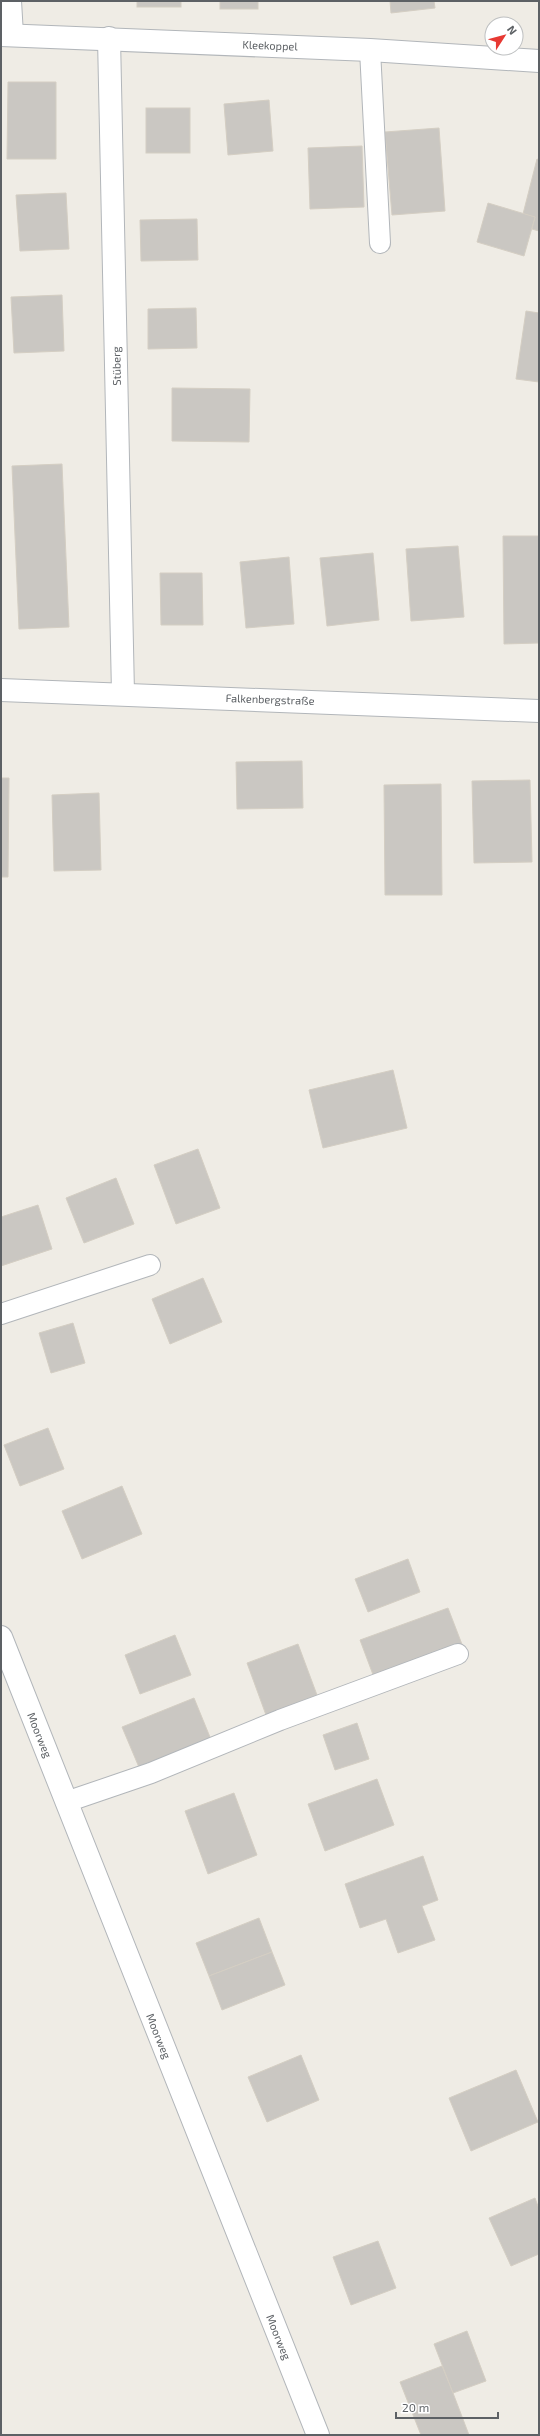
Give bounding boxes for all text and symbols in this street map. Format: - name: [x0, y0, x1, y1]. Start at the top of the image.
- north arrow: [484, 16, 524, 56]
- text: N: [505, 23, 520, 37]
- street label: Kleekoppel: [242, 38, 299, 52]
- street label: Stüberg: [109, 346, 123, 386]
- street label: Falkenbergstraße: [225, 691, 315, 707]
- street label: Moorweg: [25, 1710, 55, 1760]
- street label: Moorweg: [144, 2011, 174, 2061]
- street label: Moorweg: [264, 2312, 294, 2362]
- scale bar: [396, 2394, 498, 2420]
- text: 20 m: [402, 2400, 429, 2414]

